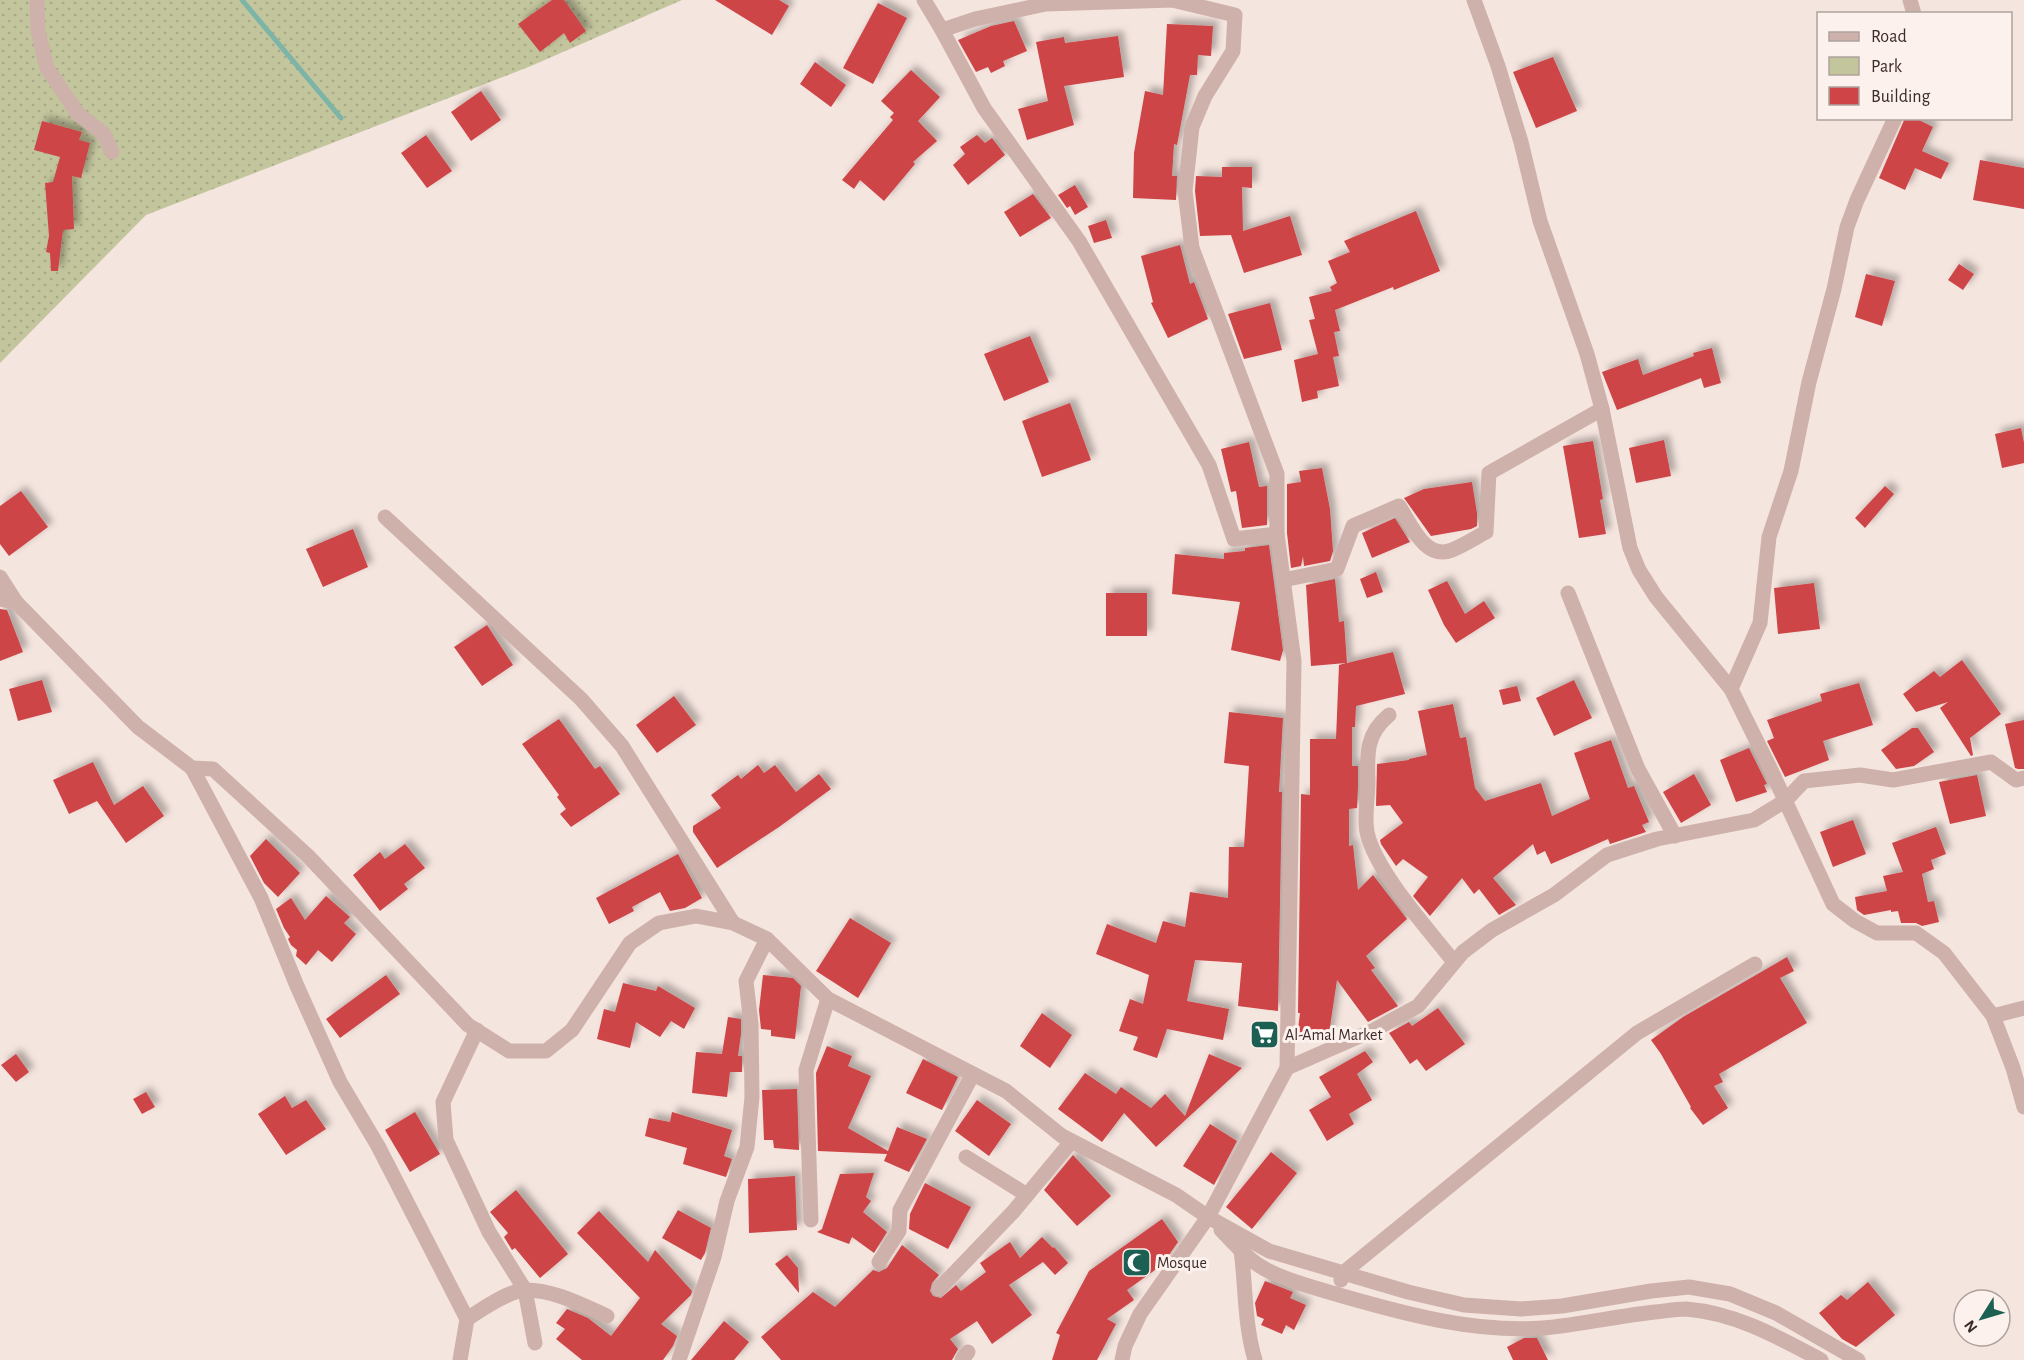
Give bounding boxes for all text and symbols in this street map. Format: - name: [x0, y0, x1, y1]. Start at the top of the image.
- legend: [1817, 12, 2012, 120]
- text: Road: [1871, 28, 1907, 46]
- text: Park: [1871, 58, 1903, 76]
- text: Building: [1871, 88, 1931, 106]
- supermarket icon: Al-Amal Market: [1248, 1019, 1280, 1051]
- place label: Al-Amal Market: [1285, 1027, 1383, 1043]
- mosque icon: Mosque: [1120, 1247, 1152, 1279]
- place label: Mosque: [1157, 1255, 1207, 1271]
- north arrow: [1952, 1288, 2012, 1348]
- text: N: [1961, 1317, 1981, 1336]

